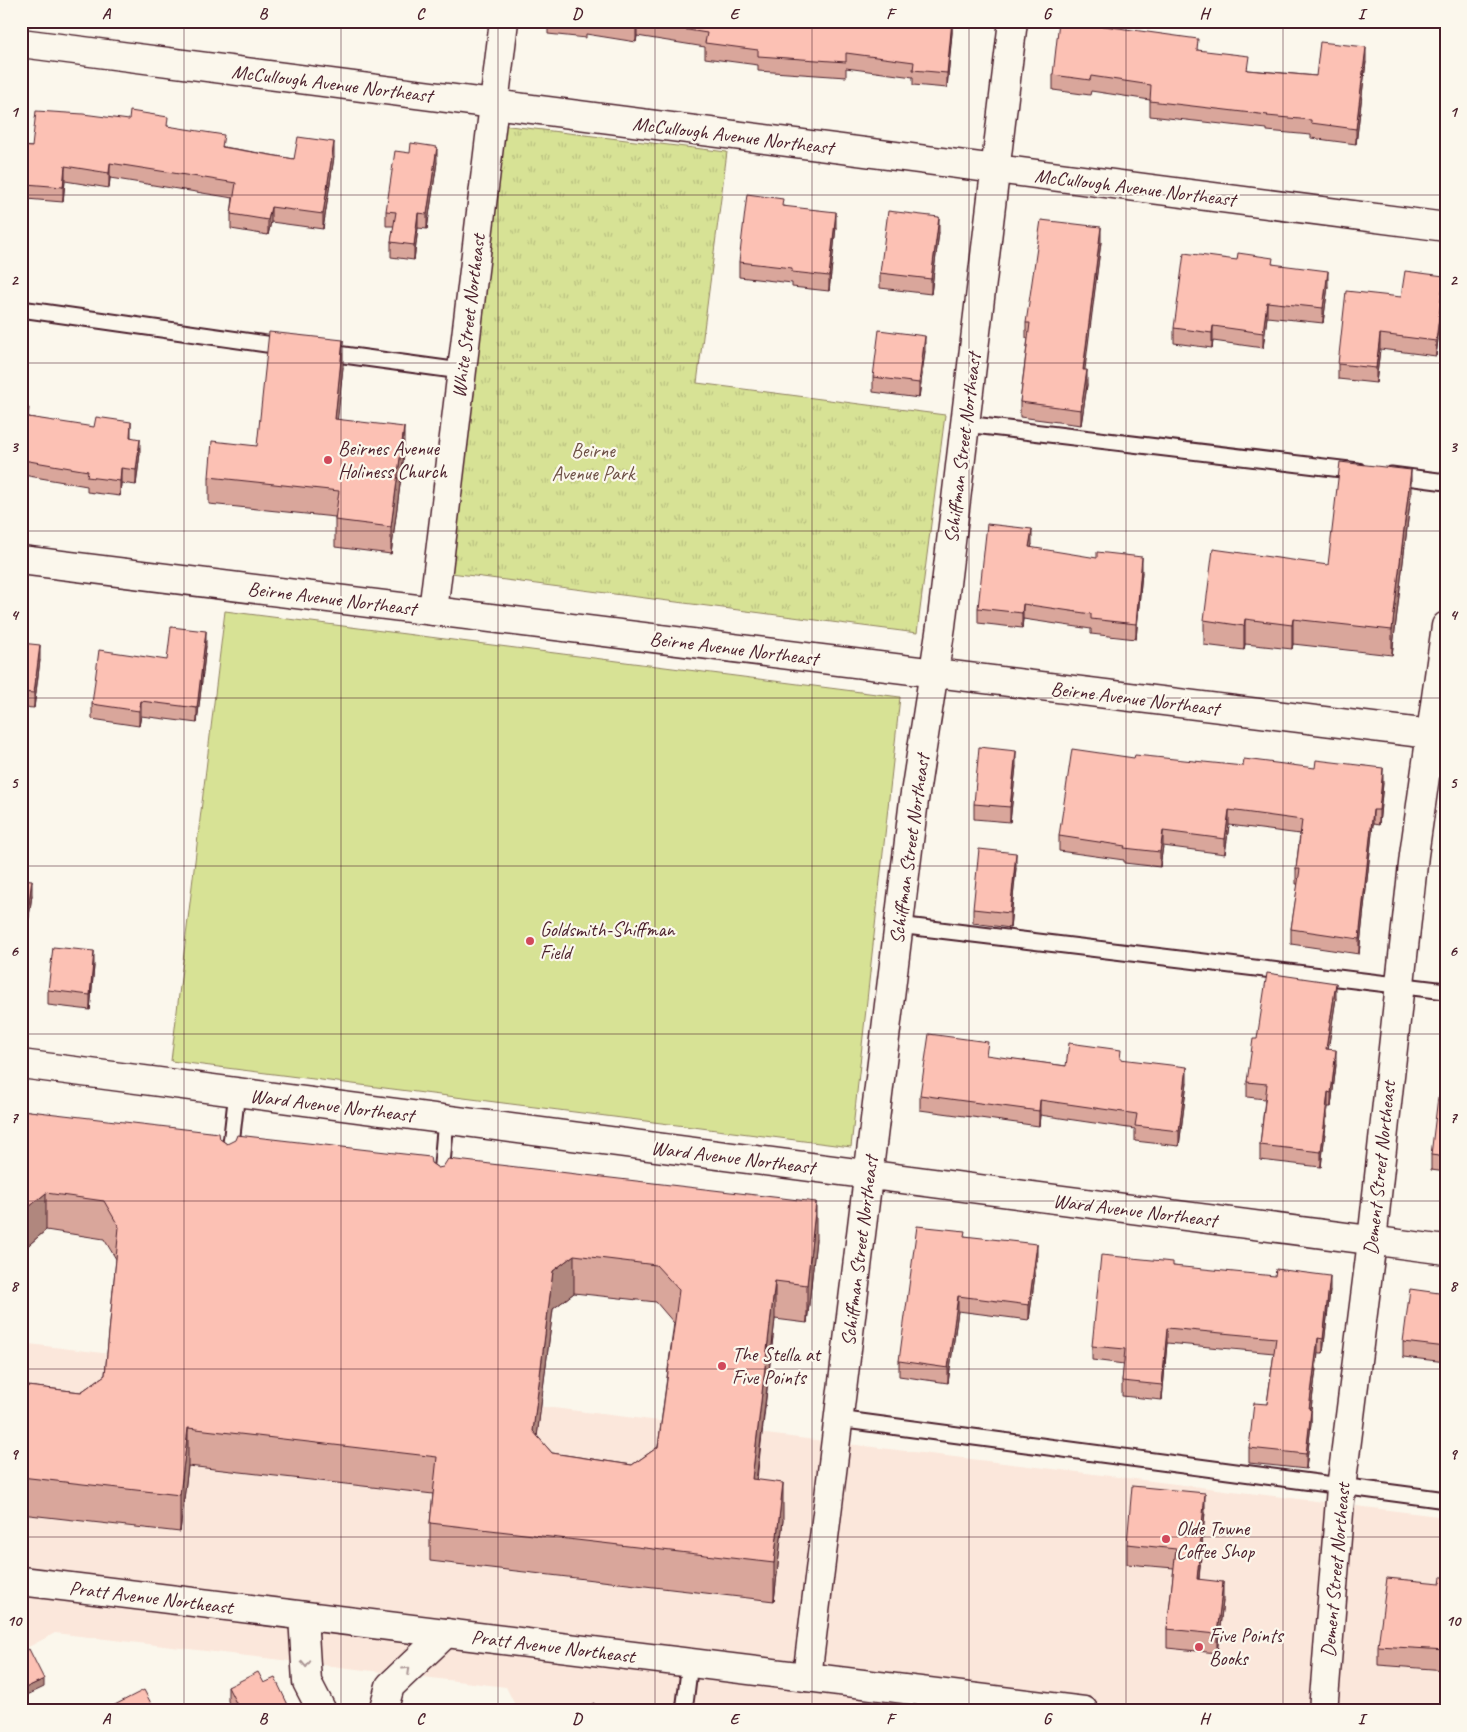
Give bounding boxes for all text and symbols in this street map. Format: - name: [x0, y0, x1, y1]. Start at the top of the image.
- text: A: [102, 4, 112, 24]
- text: B: [259, 4, 269, 24]
- text: C: [416, 4, 426, 24]
- text: D: [572, 4, 583, 24]
- text: E: [730, 4, 741, 24]
- text: F: [886, 4, 897, 24]
- text: G: [1043, 4, 1053, 24]
- text: H: [1199, 4, 1211, 24]
- text: I: [1358, 4, 1368, 24]
- street label: McCullough Avenue Northeast: [230, 59, 437, 109]
- text: 1: [10, 102, 19, 122]
- text: 1: [1449, 102, 1458, 122]
- street label: McCullough Avenue Northeast: [631, 111, 838, 161]
- street label: McCullough Avenue Northeast: [1033, 163, 1240, 213]
- street label: White Street Northeast: [446, 230, 491, 399]
- text: 2: [10, 270, 19, 290]
- text: 2: [1449, 270, 1458, 290]
- street label: Schiffman Street Northeast: [938, 348, 987, 544]
- place label: Beirnes Avenue Holiness Church: [338, 436, 448, 484]
- text: 3: [10, 437, 19, 457]
- text: 3: [1449, 437, 1458, 457]
- park label: Beirne Avenue Park: [552, 438, 636, 486]
- marker: Beirnes Avenue Holiness Church: [322, 454, 334, 466]
- street label: Beirne Avenue Northeast: [246, 576, 421, 622]
- text: 4: [10, 605, 19, 625]
- text: 4: [1449, 605, 1458, 625]
- street label: Beirne Avenue Northeast: [648, 626, 823, 672]
- street label: Beirne Avenue Northeast: [1049, 676, 1224, 722]
- street label: Schiffman Street Northeast: [884, 749, 936, 945]
- text: 5: [11, 773, 20, 793]
- text: 5: [1450, 773, 1459, 793]
- place label: Goldsmith-Shiffman Field: [540, 917, 675, 965]
- marker: Goldsmith-Shiffman Field: [524, 935, 536, 947]
- text: 6: [10, 941, 19, 961]
- text: 6: [1449, 941, 1458, 961]
- street label: Dement Street Northeast: [1358, 1078, 1401, 1256]
- street label: Ward Avenue Northeast: [249, 1083, 419, 1128]
- text: 7: [10, 1108, 19, 1128]
- text: 7: [1449, 1108, 1458, 1128]
- street label: Ward Avenue Northeast: [650, 1135, 820, 1180]
- street label: Schiffman Street Northeast: [835, 1151, 884, 1347]
- street label: Ward Avenue Northeast: [1052, 1188, 1222, 1233]
- text: 8: [10, 1276, 19, 1296]
- text: 8: [1449, 1276, 1458, 1296]
- place label: The Stella at Five Points: [732, 1342, 823, 1390]
- marker: The Stella at Five Points: [716, 1360, 728, 1372]
- text: 9: [10, 1444, 19, 1464]
- text: 9: [1449, 1444, 1458, 1464]
- street label: Dement Street Northeast: [1315, 1480, 1356, 1658]
- place label: Olde Towne Coffee Shop: [1176, 1516, 1255, 1564]
- marker: Olde Towne Coffee Shop: [1160, 1533, 1172, 1545]
- street label: Pratt Avenue Northeast: [68, 1575, 237, 1620]
- text: 10: [7, 1611, 23, 1631]
- text: 10: [1446, 1611, 1462, 1631]
- place label: Five Points Books: [1209, 1623, 1285, 1671]
- street label: Pratt Avenue Northeast: [470, 1624, 639, 1669]
- marker: Five Points Books: [1193, 1641, 1205, 1653]
- one-way arrow: [300, 1661, 311, 1669]
- one-way arrow: [401, 1667, 410, 1676]
- text: A: [102, 1709, 112, 1729]
- text: B: [259, 1709, 269, 1729]
- text: C: [416, 1709, 426, 1729]
- text: D: [572, 1709, 583, 1729]
- text: E: [730, 1709, 741, 1729]
- text: F: [886, 1709, 897, 1729]
- text: G: [1043, 1709, 1053, 1729]
- text: H: [1199, 1709, 1211, 1729]
- text: I: [1358, 1709, 1368, 1729]

